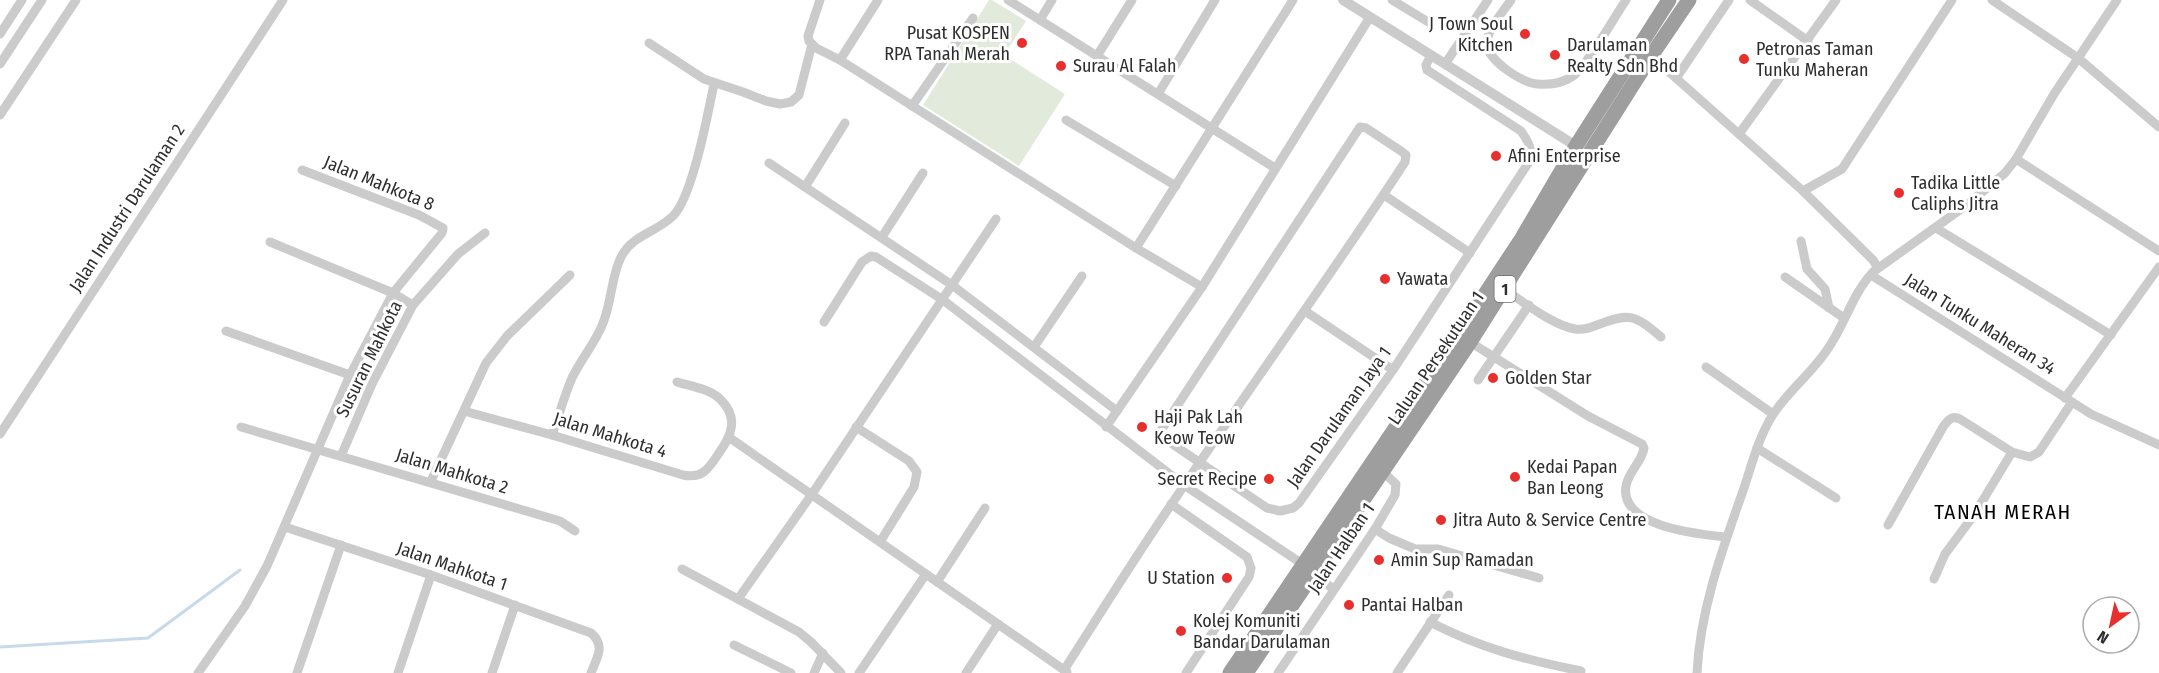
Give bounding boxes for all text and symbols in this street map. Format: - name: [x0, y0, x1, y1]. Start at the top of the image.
- place label: J Town Soul Kitchen: [1429, 13, 1513, 56]
- place label: Pusat KOSPEN RPA Tanah Merah: [884, 22, 1010, 65]
- marker: J Town Soul Kitchen: [1518, 27, 1532, 41]
- place label: Darulaman Realty Sdn Bhd: [1567, 34, 1678, 77]
- marker: Pusat KOSPEN RPA Tanah Merah: [1015, 36, 1029, 50]
- place label: Petronas Taman Tunku Maheran: [1756, 38, 1873, 81]
- marker: Darulaman Realty Sdn Bhd: [1548, 48, 1562, 62]
- marker: Petronas Taman Tunku Maheran: [1737, 52, 1751, 66]
- place label: Surau Al Falah: [1073, 55, 1176, 77]
- marker: Surau Al Falah: [1054, 59, 1068, 73]
- street label: Jalan Industri Darulaman 2: [65, 120, 189, 296]
- place label: Afini Enterprise: [1508, 145, 1621, 167]
- marker: Afini Enterprise: [1489, 149, 1503, 163]
- street label: Jalan Mahkota 8: [320, 151, 438, 215]
- place label: Tadika Little Caliphs Jitra: [1911, 172, 2000, 215]
- marker: Tadika Little Caliphs Jitra: [1892, 186, 1906, 200]
- place label: Yawata: [1397, 268, 1448, 290]
- street label: Jalan Tunku Maheran 34: [1900, 269, 2060, 380]
- marker: Yawata: [1378, 272, 1392, 286]
- road number: 1: [1494, 276, 1516, 302]
- street label: Laluan Persekutuan 1: [1383, 287, 1489, 429]
- street label: Susuran Mahkota: [331, 297, 407, 421]
- street label: Jalan Darulaman Jaya 1: [1282, 342, 1396, 492]
- place label: Golden Star: [1505, 367, 1592, 389]
- marker: Golden Star: [1486, 371, 1500, 385]
- place label: Haji Pak Lah Keow Teow: [1154, 406, 1243, 449]
- street label: Jalan Mahkota 4: [551, 407, 669, 463]
- marker: Haji Pak Lah Keow Teow: [1135, 420, 1149, 434]
- street label: Jalan Mahkota 2: [393, 443, 511, 499]
- place label: Kedai Papan Ban Leong: [1527, 456, 1617, 499]
- place label: Secret Recipe: [1158, 468, 1257, 490]
- marker: Kedai Papan Ban Leong: [1508, 470, 1522, 484]
- marker: Secret Recipe: [1262, 472, 1276, 486]
- street label: Jalan Halban 1: [1303, 499, 1379, 597]
- district label: TANAH MERAH: [1934, 499, 2072, 525]
- place label: Jitra Auto & Service Centre: [1453, 509, 1646, 531]
- marker: Jitra Auto & Service Centre: [1434, 513, 1448, 527]
- street label: Jalan Mahkota 1: [394, 537, 510, 595]
- place label: Amin Sup Ramadan: [1391, 549, 1534, 571]
- marker: Amin Sup Ramadan: [1372, 553, 1386, 567]
- place label: U Station: [1147, 567, 1215, 589]
- marker: U Station: [1220, 571, 1234, 585]
- place label: Pantai Halban: [1361, 594, 1463, 616]
- north arrow: [2081, 595, 2141, 655]
- marker: Pantai Halban: [1342, 598, 1356, 612]
- place label: Kolej Komuniti Bandar Darulaman: [1193, 610, 1331, 653]
- marker: Kolej Komuniti Bandar Darulaman: [1174, 624, 1188, 638]
- text: N: [2094, 627, 2112, 648]

